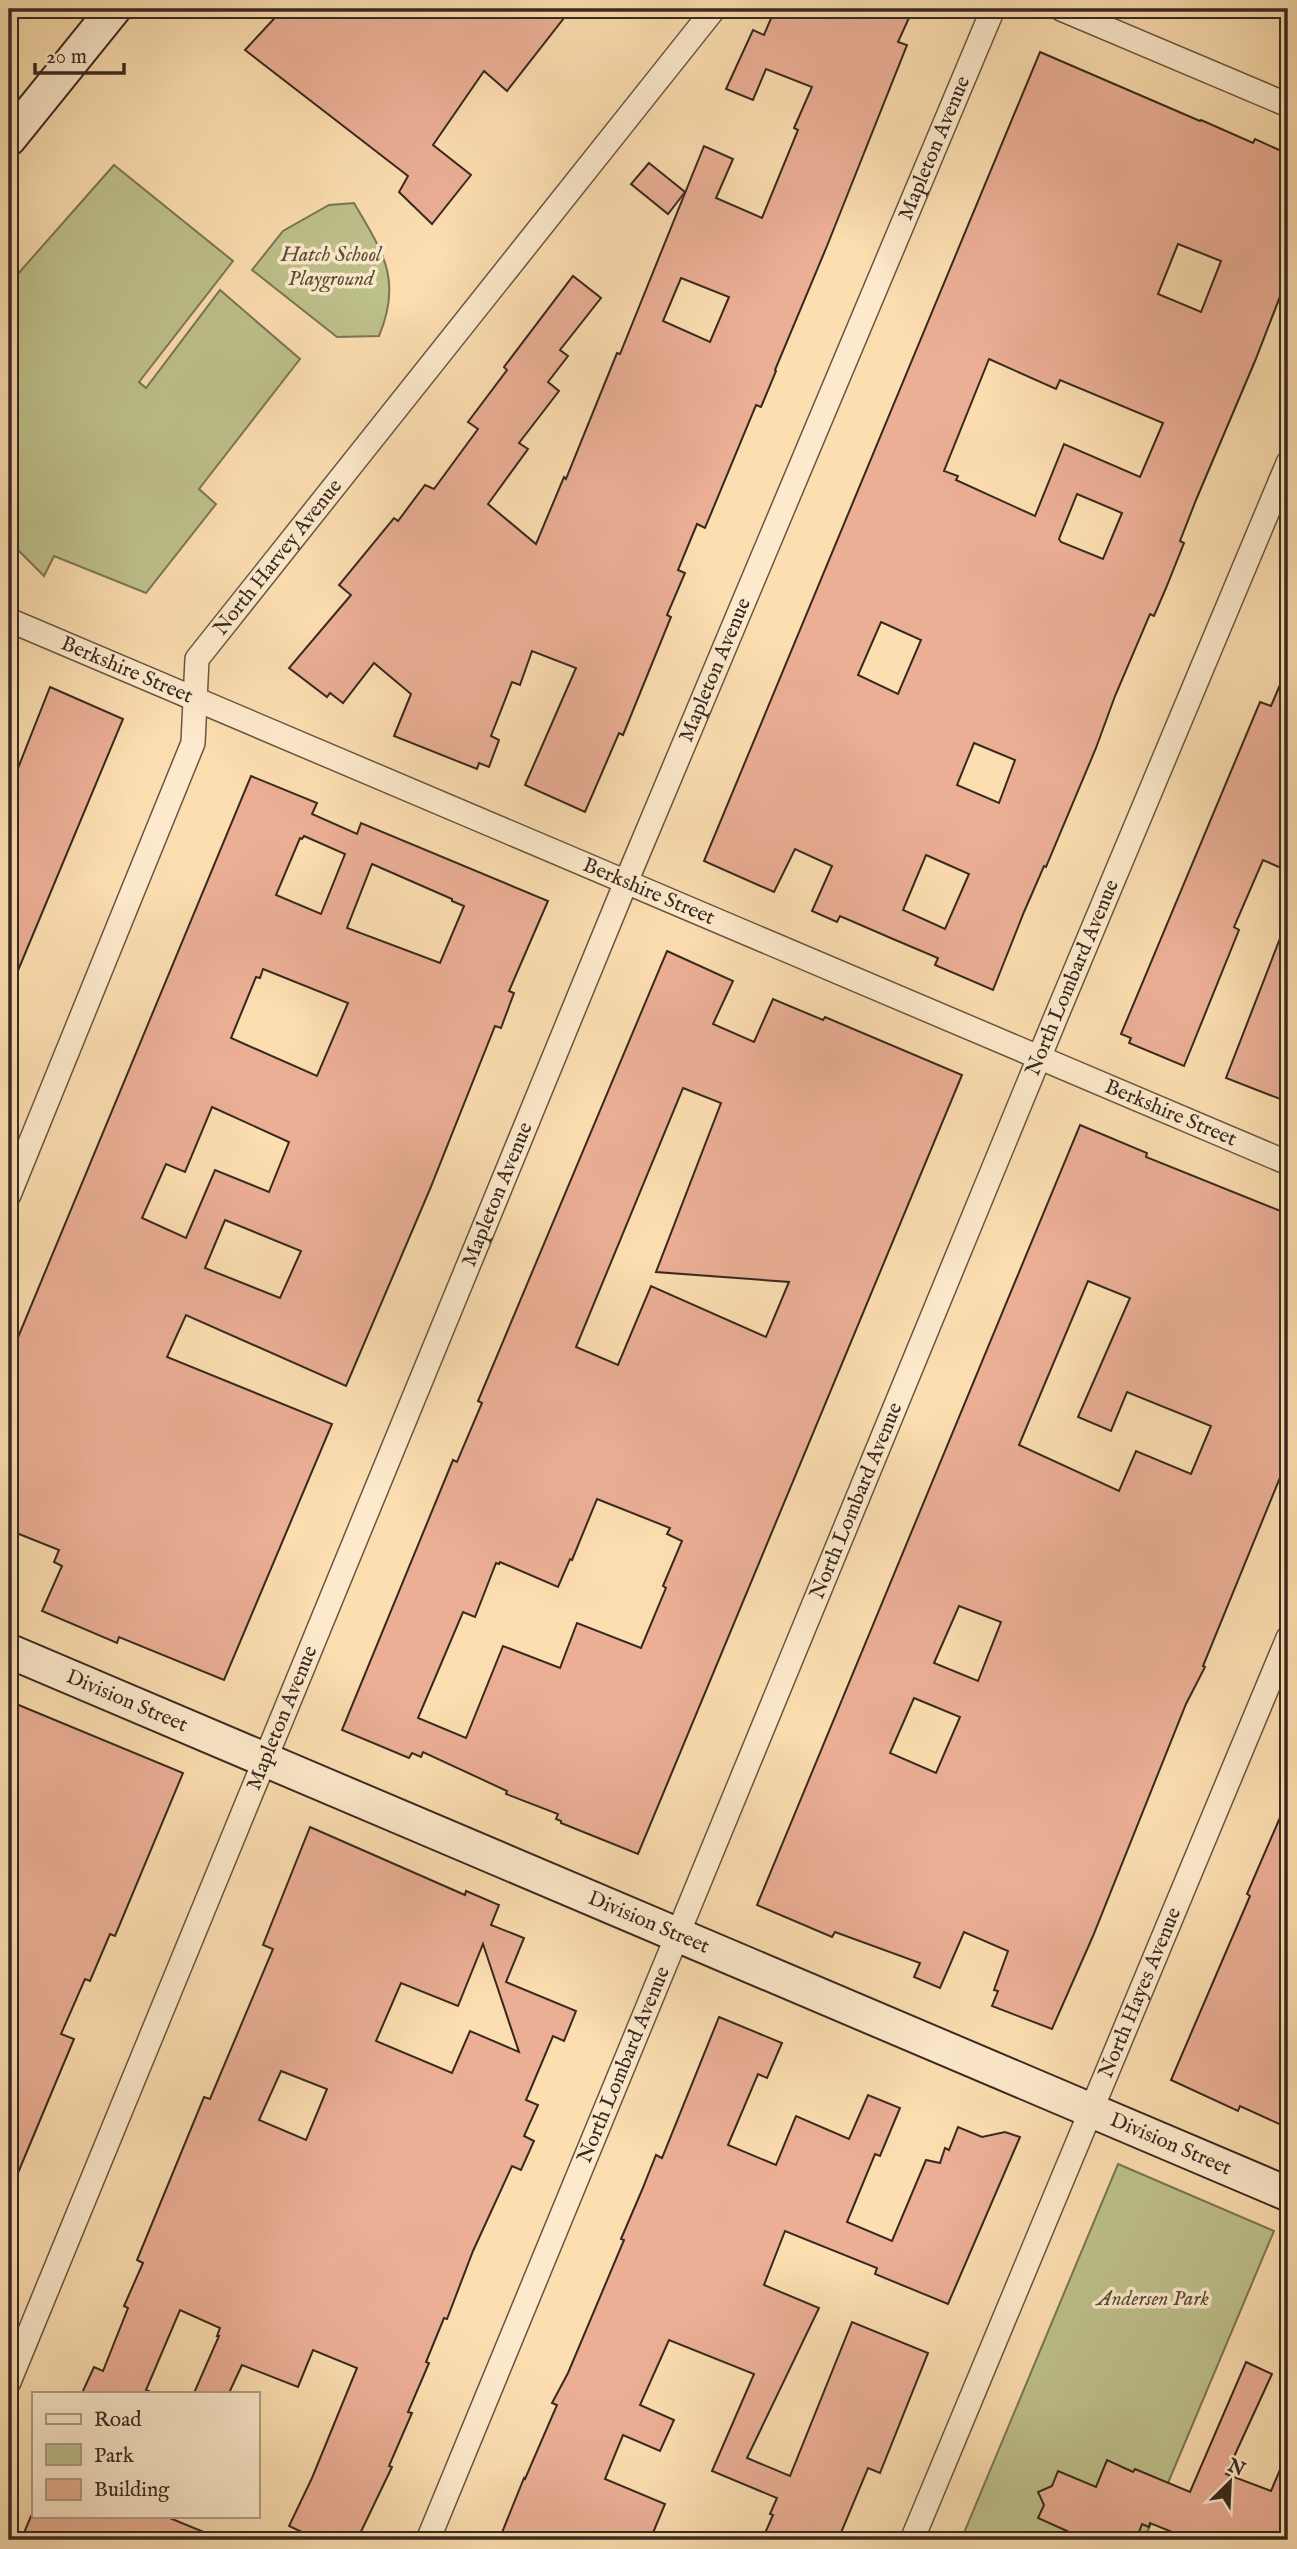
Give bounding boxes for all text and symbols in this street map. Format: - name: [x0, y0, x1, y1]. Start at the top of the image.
- scale bar: [35, 32, 124, 76]
- text: 20 m: [46, 44, 87, 71]
- street label: Mapleton Avenue: [892, 72, 977, 224]
- park label: Hatch School Playground: [280, 242, 383, 293]
- street label: North Harvey Avenue: [207, 473, 349, 641]
- street label: Mapleton Avenue: [673, 593, 758, 746]
- street label: Berkshire Street: [57, 630, 197, 710]
- street label: Berkshire Street: [579, 852, 719, 932]
- street label: North Lombard Avenue: [1020, 875, 1126, 1080]
- street label: Berkshire Street: [1101, 1073, 1241, 1153]
- street label: Mapleton Avenue: [456, 1118, 539, 1271]
- street label: North Lombard Avenue: [804, 1398, 909, 1603]
- street label: Mapleton Avenue: [240, 1641, 324, 1794]
- street label: Division Street: [62, 1663, 192, 1739]
- street label: Division Street: [584, 1885, 714, 1960]
- street label: North Hayes Avenue: [1093, 1903, 1188, 2082]
- street label: North Lombard Avenue: [571, 1962, 677, 2167]
- street label: Division Street: [1106, 2106, 1236, 2182]
- park label: Andersen Park: [1095, 2286, 1209, 2313]
- legend: [32, 2392, 259, 2518]
- text: Road: [94, 2407, 142, 2434]
- text: Park: [94, 2443, 135, 2470]
- north arrow: [1196, 2448, 1266, 2518]
- text: N: [1223, 2454, 1249, 2483]
- text: Building: [94, 2477, 170, 2504]

